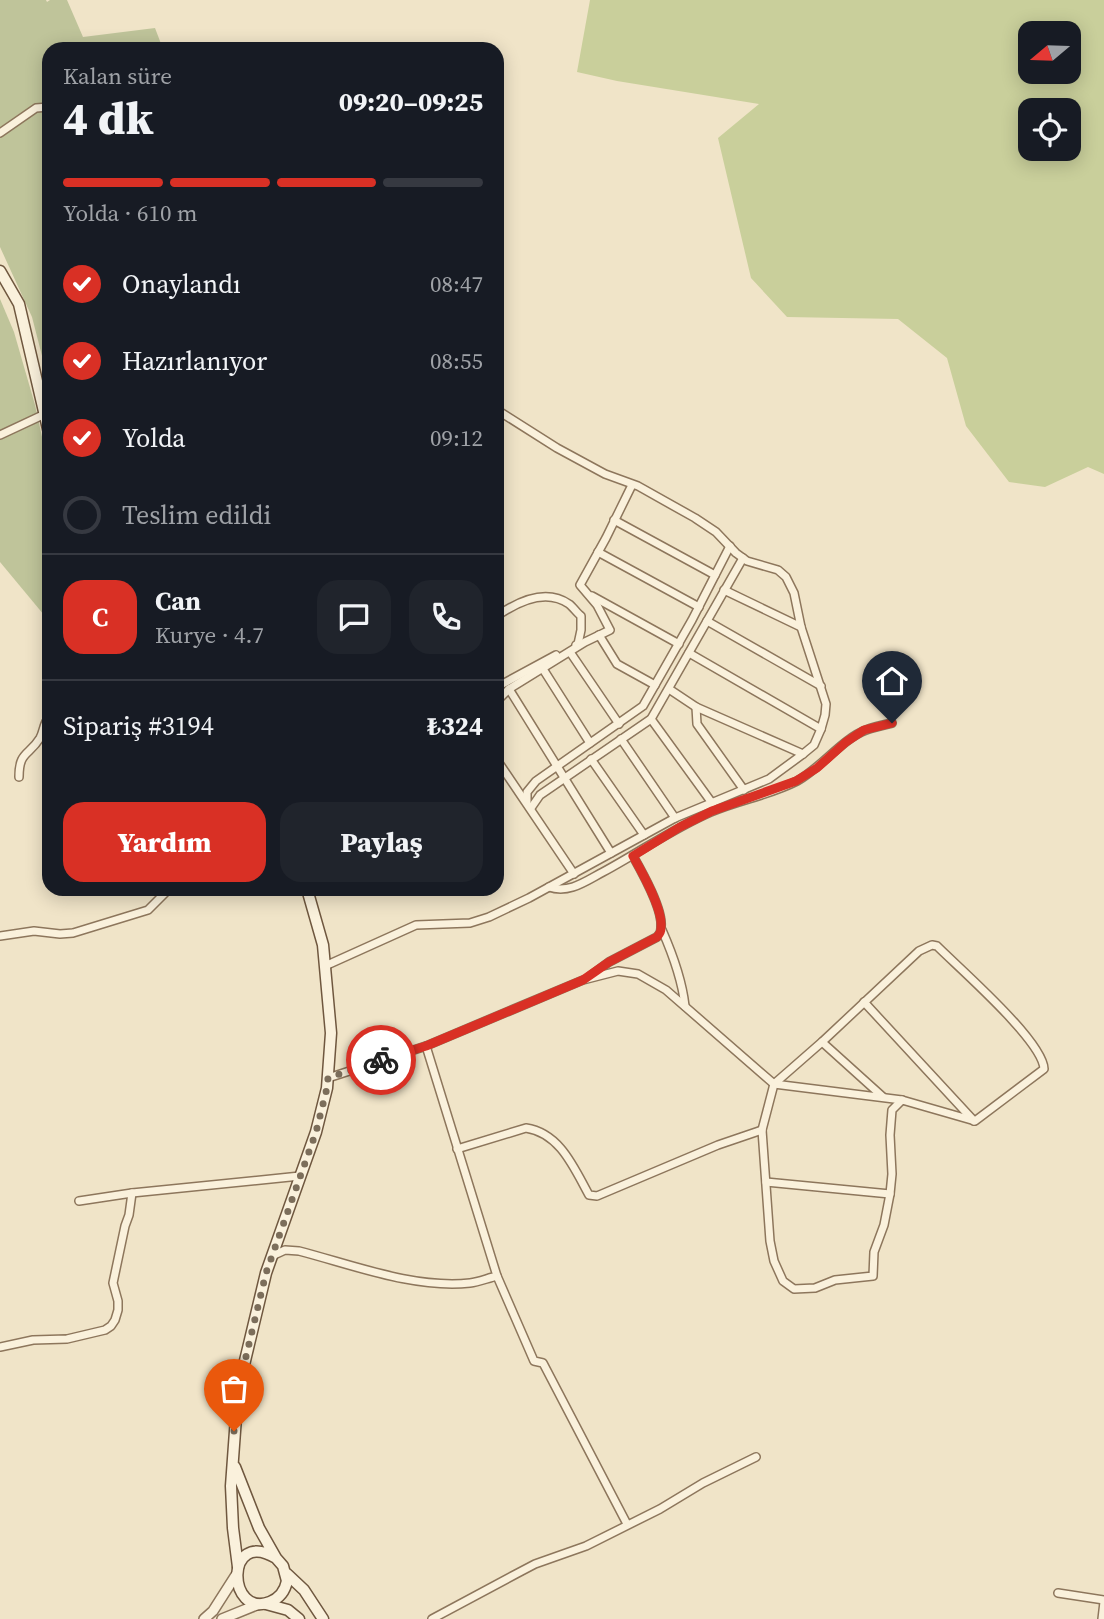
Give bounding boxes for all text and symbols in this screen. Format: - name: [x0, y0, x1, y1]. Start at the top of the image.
- north arrow: [1018, 21, 1082, 84]
- map controls: [1018, 21, 1081, 161]
- text: Kalan süre: [63, 60, 172, 92]
- text: 09:20–09:25: [339, 84, 483, 120]
- text: 4 dk: [63, 86, 154, 149]
- button: locate: [1018, 98, 1081, 161]
- text: Yolda · 610 m: [63, 197, 197, 229]
- icon: check: [63, 265, 101, 303]
- text: Onaylandı: [122, 266, 241, 302]
- text: 08:47: [430, 268, 483, 300]
- icon: check: [63, 342, 101, 380]
- text: Hazırlanıyor: [122, 343, 267, 379]
- text: 08:55: [430, 345, 483, 377]
- icon: check: [63, 419, 101, 457]
- text: Yolda: [122, 420, 186, 456]
- text: 09:12: [430, 422, 483, 454]
- text: Teslim edildi: [122, 497, 271, 533]
- button: chat: [317, 580, 391, 654]
- button: phone: [409, 580, 483, 654]
- text: Can: [155, 583, 201, 619]
- text: C: [92, 599, 108, 635]
- text: Kurye · 4.7: [155, 619, 264, 651]
- pin: [862, 651, 922, 723]
- icon: home: [873, 662, 911, 700]
- text: Sipariş #3194: [63, 708, 214, 744]
- text: ₺324: [427, 708, 483, 744]
- button: Yardım: [63, 802, 266, 882]
- button: Paylaş: [280, 802, 483, 882]
- courier: [346, 1025, 416, 1095]
- icon: bike: [362, 1041, 400, 1079]
- pin: [204, 1359, 264, 1431]
- icon: bag: [215, 1370, 253, 1408]

